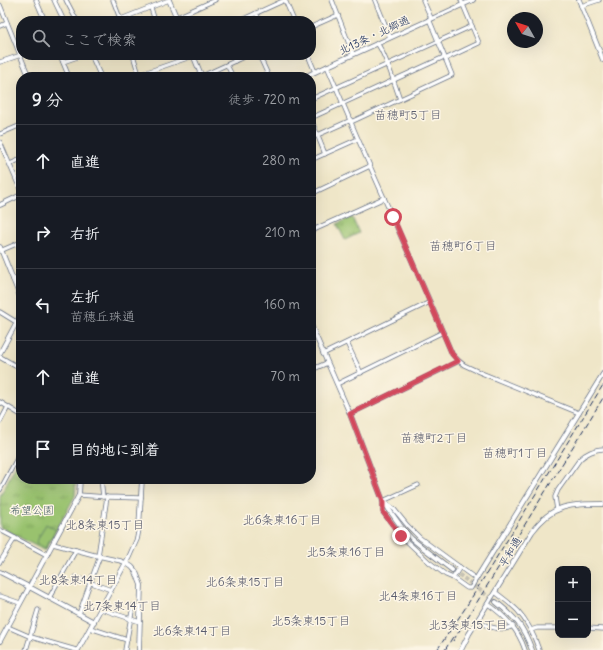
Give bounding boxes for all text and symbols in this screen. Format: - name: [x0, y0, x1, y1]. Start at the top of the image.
- street label: 北13条・北郷通: [336, 12, 412, 58]
- north arrow: [507, 12, 543, 48]
- search box: [16, 16, 316, 60]
- icon: search: [30, 27, 52, 49]
- text: ここで検索: [62, 30, 137, 49]
- text: 9 分: [32, 89, 63, 111]
- text: 徒歩 · 720 m: [228, 91, 300, 108]
- district label: 苗穂町5丁目: [375, 107, 441, 122]
- icon: ahead: [32, 150, 54, 172]
- text: 直進: [70, 152, 100, 171]
- text: 280 m: [262, 152, 300, 169]
- route start: [384, 208, 402, 226]
- icon: right: [32, 222, 54, 244]
- text: 右折: [70, 224, 100, 243]
- text: 210 m: [265, 224, 300, 241]
- district label: 苗穂町6丁目: [430, 238, 496, 253]
- text: 左折: [70, 287, 100, 306]
- icon: left: [32, 294, 54, 316]
- text: 160 m: [264, 296, 300, 313]
- text: 苗穂丘珠通: [70, 308, 135, 325]
- icon: ahead: [32, 366, 54, 388]
- text: 直進: [70, 368, 100, 387]
- text: 70 m: [271, 368, 300, 385]
- district label: 苗穂町2丁目: [401, 430, 467, 445]
- icon: arrive: [32, 438, 54, 460]
- text: 目的地に到着: [70, 440, 160, 459]
- district label: 苗穂町1丁目: [483, 445, 547, 460]
- park label: 希望公園: [10, 503, 54, 517]
- district label: 北6条東16丁目: [243, 512, 321, 527]
- district label: 北8条東15丁目: [66, 517, 144, 532]
- route end: [392, 527, 410, 545]
- street label: 平和通: [496, 534, 524, 570]
- district label: 北5条東16丁目: [307, 544, 385, 559]
- map controls: [555, 566, 591, 638]
- button: +: [555, 566, 591, 602]
- district label: 北8条東14丁目: [39, 572, 117, 587]
- district label: 北6条東15丁目: [206, 574, 284, 589]
- district label: 北4条東16丁目: [379, 588, 457, 603]
- district label: 北7条東14丁目: [83, 598, 161, 613]
- button: −: [555, 602, 591, 638]
- district label: 北5条東15丁目: [272, 613, 350, 628]
- district label: 北3条東15丁目: [429, 617, 507, 632]
- district label: 北6条東14丁目: [153, 623, 231, 638]

